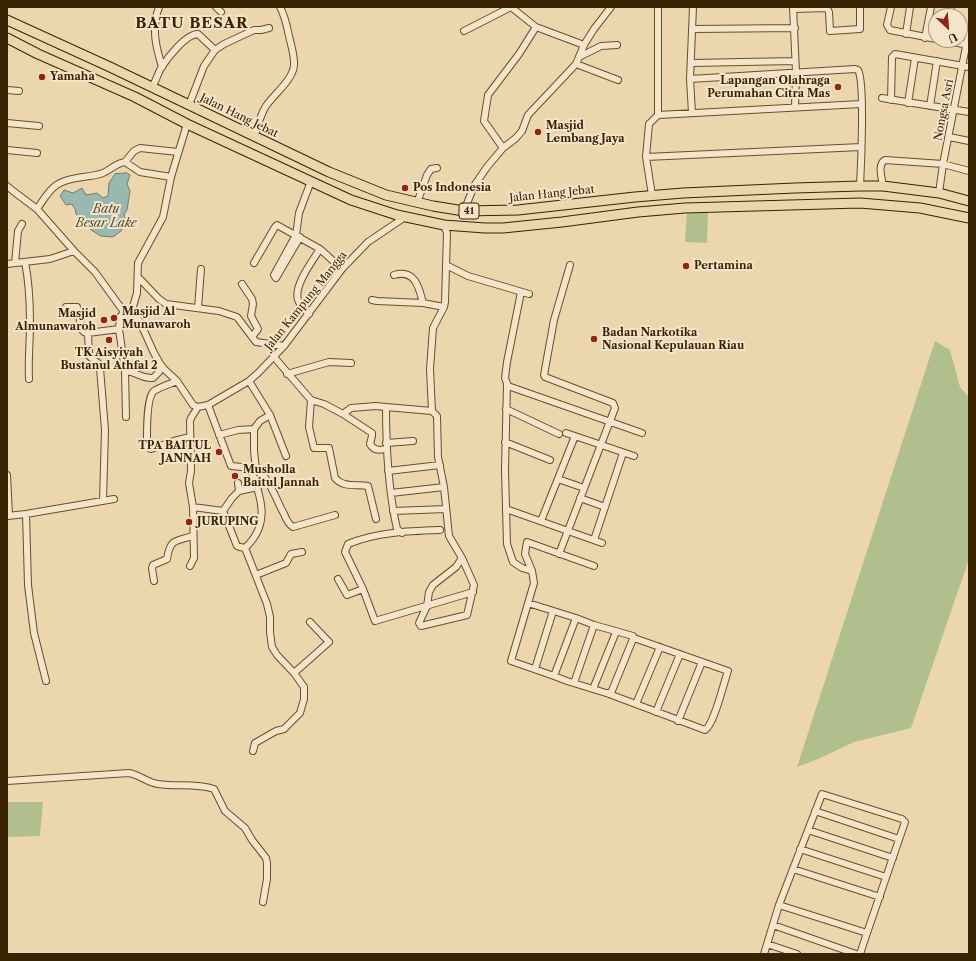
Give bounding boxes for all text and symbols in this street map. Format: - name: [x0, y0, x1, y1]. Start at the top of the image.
- north arrow: [928, 8, 968, 48]
- district label: BATU BESAR: [135, 15, 249, 33]
- text: U: [946, 30, 960, 46]
- place label: Yamaha: [50, 70, 95, 84]
- marker: Yamaha: [37, 72, 47, 82]
- place label: Lapangan Olahraga Perumahan Citra Mas: [707, 74, 830, 100]
- street label: Nongsa Asri: [932, 78, 956, 142]
- marker: Lapangan Olahraga Perumahan Citra Mas: [833, 82, 843, 92]
- street label: Jalan Hang Jebat: [198, 91, 280, 141]
- place label: Masjid Lembang Jaya: [546, 119, 625, 145]
- marker: Masjid Lembang Jaya: [533, 127, 543, 137]
- place label: Pos Indonesia: [413, 181, 491, 195]
- marker: Pos Indonesia: [400, 183, 410, 193]
- street label: Jalan Hang Jebat: [509, 183, 595, 205]
- water label: Batu Besar Lake: [76, 203, 136, 231]
- road number: 41: [459, 203, 479, 219]
- street label: Jalan Kampung Mangga: [262, 249, 350, 353]
- place label: Pertamina: [694, 259, 753, 273]
- marker: Pertamina: [681, 261, 691, 271]
- place label: Masjid Al Munawaroh: [122, 305, 191, 331]
- place label: Masjid Almunawaroh: [15, 307, 96, 333]
- marker: Masjid Al Munawaroh: [109, 313, 119, 323]
- marker: Masjid Almunawaroh: [99, 315, 109, 325]
- place label: Badan Narkotika Nasional Kepulauan Riau: [602, 326, 744, 352]
- marker: Badan Narkotika Nasional Kepulauan Riau: [589, 334, 599, 344]
- marker: TK Aisyiyah Bustanul Athfal 2: [104, 335, 114, 345]
- place label: TK Aisyiyah Bustanul Athfal 2: [60, 346, 158, 372]
- place label: TPA BAITUL JANNAH: [138, 439, 211, 465]
- marker: TPA BAITUL JANNAH: [214, 447, 224, 457]
- place label: Musholla Baitul Jannah: [243, 463, 319, 489]
- marker: Musholla Baitul Jannah: [230, 471, 240, 481]
- place label: JURUPING: [197, 515, 258, 529]
- marker: JURUPING: [184, 517, 194, 527]

